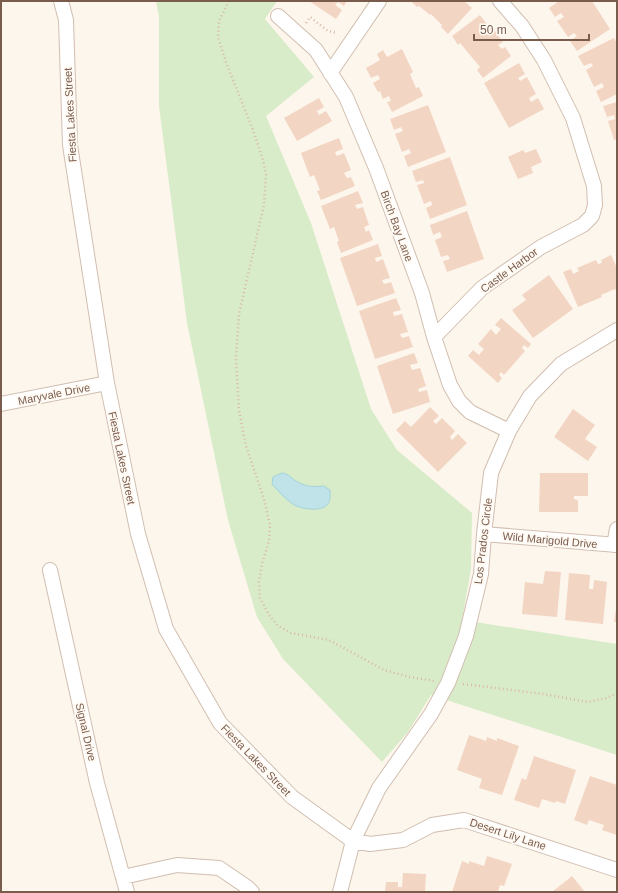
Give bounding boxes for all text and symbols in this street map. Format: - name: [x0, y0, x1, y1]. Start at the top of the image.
- scale bar: [474, 16, 589, 42]
- text: 50 m: [480, 23, 507, 37]
- street label: Fiesta Lakes Street: [62, 67, 78, 163]
- street label: Birch Bay Lane: [379, 189, 415, 263]
- street label: Castle Harbor: [478, 245, 540, 295]
- street label: Maryvale Drive: [17, 381, 91, 407]
- street label: Fiesta Lakes Street: [106, 410, 138, 506]
- street label: Los Prados Circle: [472, 497, 494, 585]
- street label: Wild Marigold Drive: [502, 530, 598, 550]
- street label: Signal Drive: [73, 702, 99, 762]
- street label: Fiesta Lakes Street: [219, 722, 293, 798]
- street label: Desert Lily Lane: [468, 816, 548, 852]

